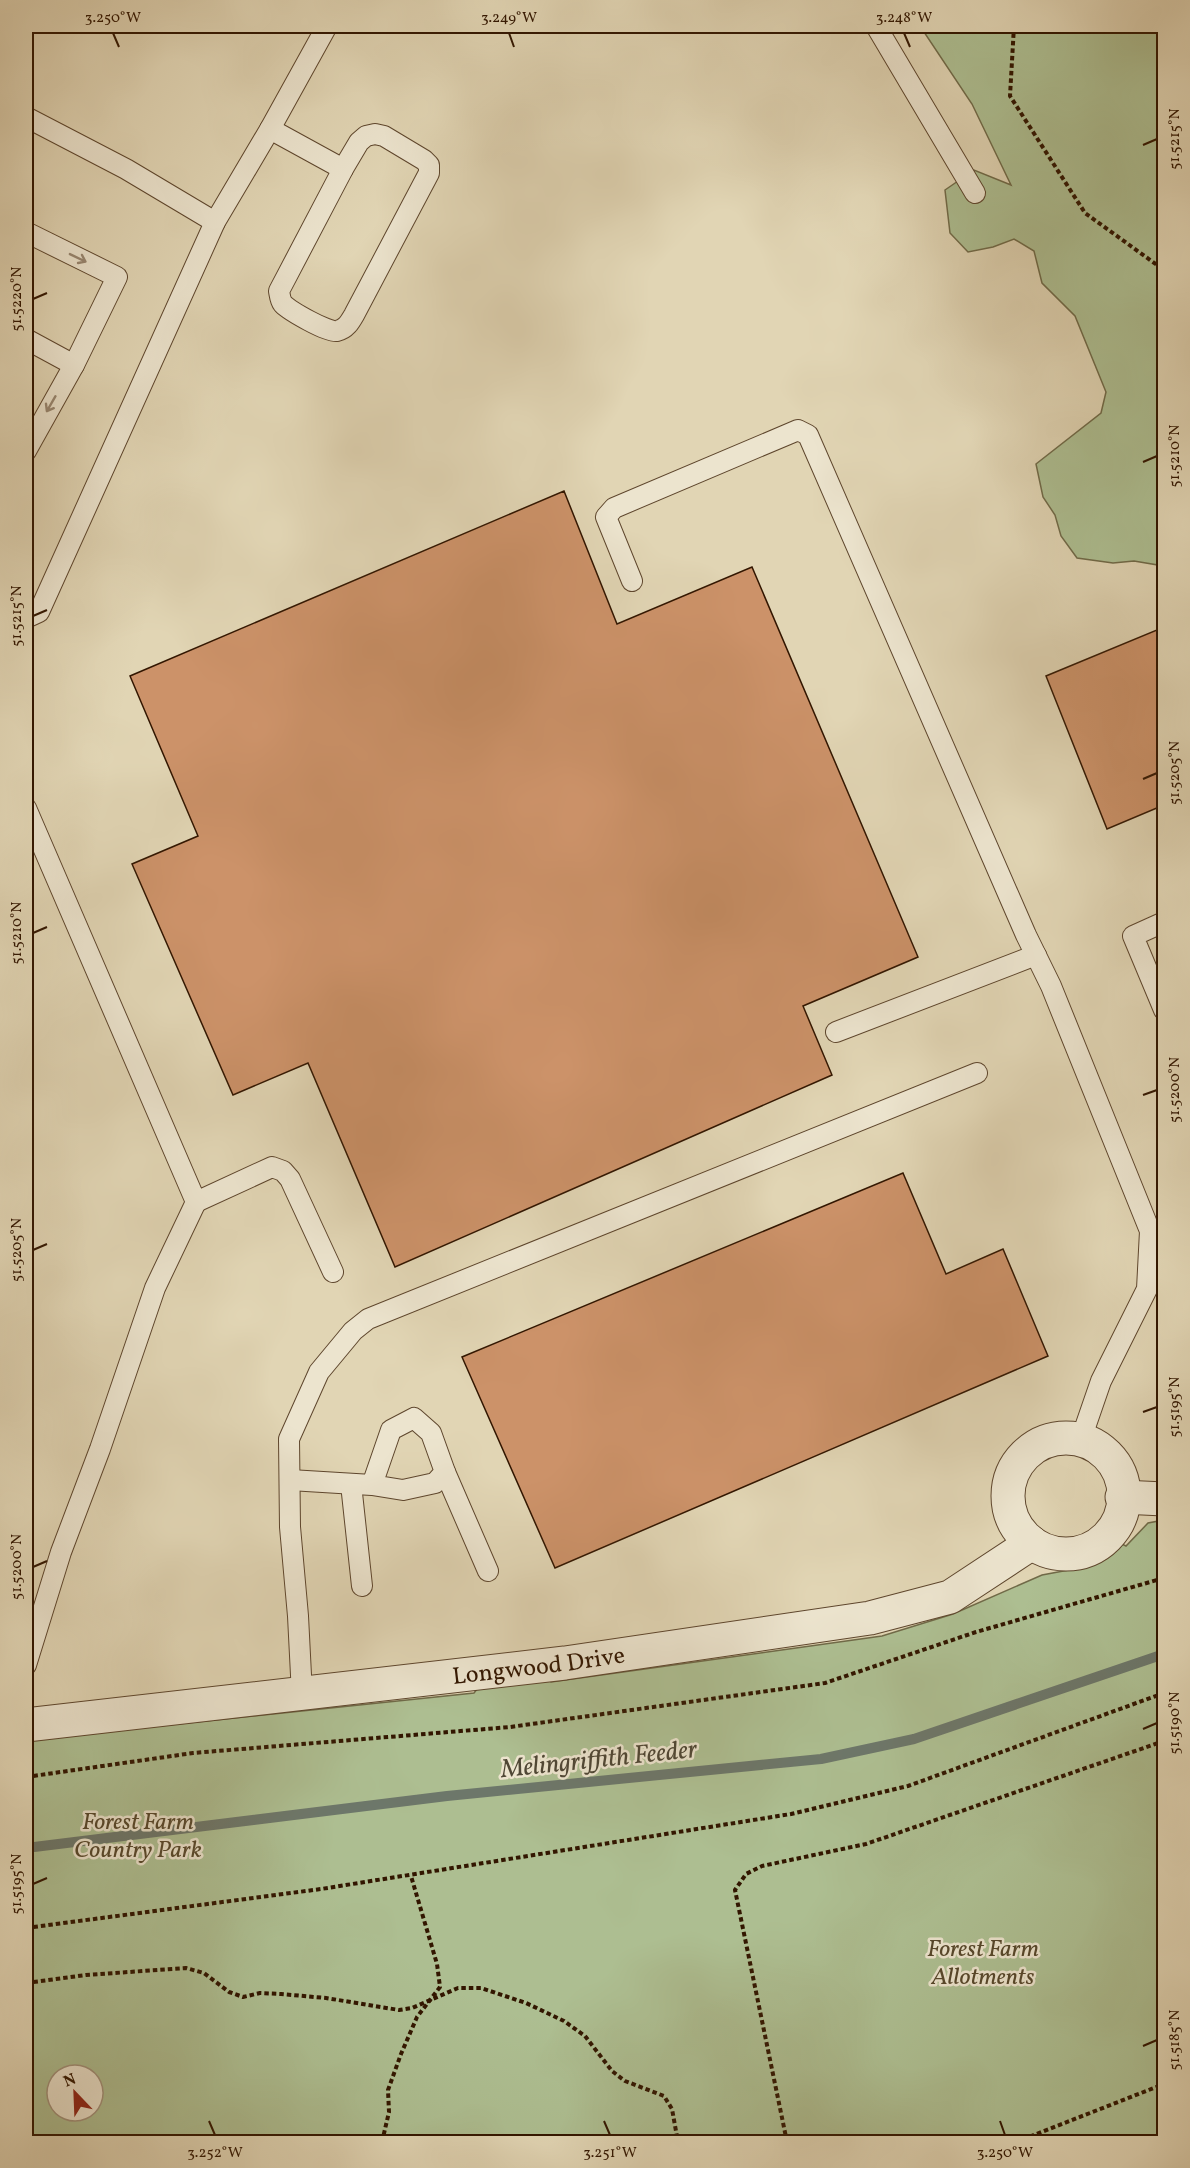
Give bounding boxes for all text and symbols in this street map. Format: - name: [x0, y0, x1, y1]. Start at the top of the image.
- text: 3.250°W: [85, 8, 141, 29]
- text: 3.249°W: [481, 8, 537, 29]
- text: 3.248°W: [876, 8, 932, 29]
- text: 51.5215°N: [1165, 108, 1186, 170]
- one-way arrow: [68, 252, 86, 264]
- text: 51.5220°N: [7, 267, 28, 331]
- one-way arrow: [45, 395, 57, 412]
- text: 51.5210°N: [1165, 425, 1186, 487]
- text: 51.5215°N: [7, 585, 28, 647]
- text: 51.5205°N: [1165, 741, 1186, 805]
- text: 51.5210°N: [7, 902, 28, 964]
- text: 51.5200°N: [1165, 1057, 1186, 1123]
- text: 51.5205°N: [7, 1218, 28, 1282]
- text: 51.5195°N: [1165, 1377, 1186, 1437]
- text: 51.5200°N: [7, 1534, 28, 1600]
- street label: Longwood Drive: [451, 1639, 627, 1695]
- text: 51.5190°N: [1165, 1692, 1186, 1754]
- water label: Melingriffith Feeder: [498, 1732, 699, 1788]
- park label: Forest Farm Country Park: [74, 1806, 202, 1868]
- text: 51.5195°N: [7, 1854, 28, 1914]
- park label: Forest Farm Allotments: [927, 1933, 1039, 1995]
- text: 51.5185°N: [1165, 2010, 1186, 2070]
- north arrow: [45, 2063, 105, 2123]
- text: N: [60, 2068, 80, 2093]
- text: 3.252°W: [187, 2143, 243, 2164]
- text: 3.251°W: [583, 2143, 637, 2164]
- text: 3.250°W: [977, 2143, 1033, 2164]

